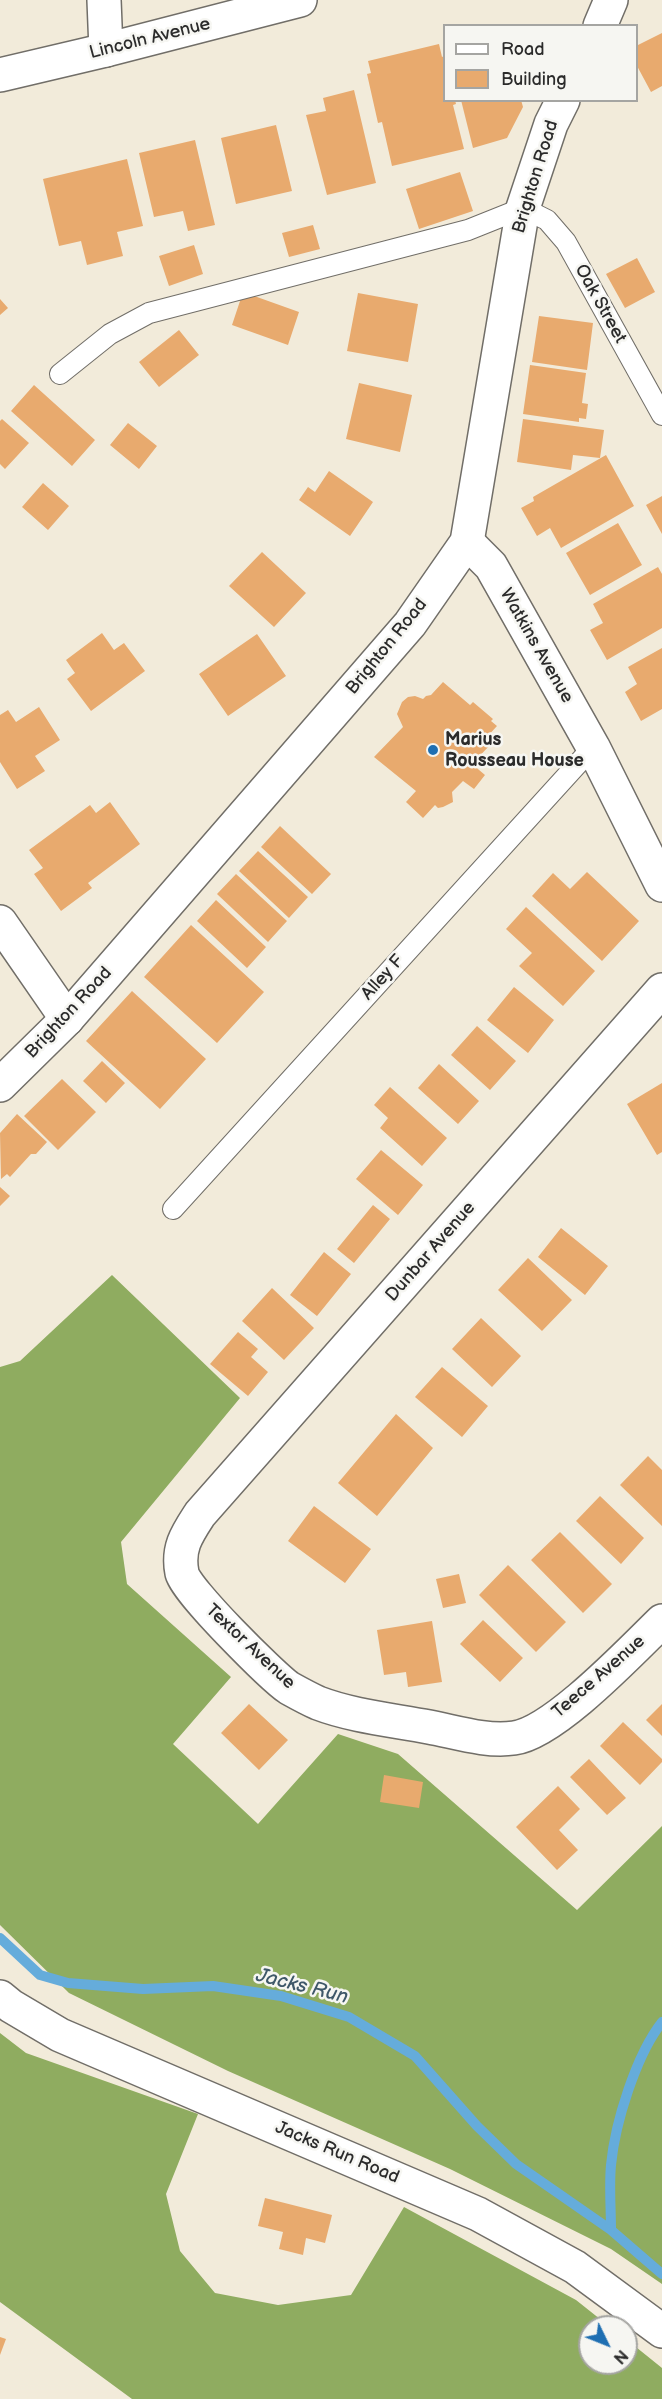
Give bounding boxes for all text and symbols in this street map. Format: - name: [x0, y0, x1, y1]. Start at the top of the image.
- street label: Lincoln Avenue: [87, 14, 213, 64]
- legend: [443, 24, 638, 102]
- text: Road: [501, 39, 545, 60]
- text: Building: [501, 69, 567, 90]
- street label: Brighton Road: [509, 118, 563, 236]
- street label: Oak Street: [570, 261, 630, 347]
- street label: Watkins Avenue: [495, 585, 577, 707]
- street label: Brighton Road: [342, 595, 432, 699]
- place label: Marius Rousseau House: [445, 729, 584, 771]
- marker: Marius Rousseau House: [426, 743, 440, 757]
- street label: Alley F: [357, 951, 409, 1005]
- street label: Brighton Road: [21, 963, 117, 1063]
- street label: Dunbar Avenue: [382, 1198, 480, 1306]
- street label: Textor Avenue: [201, 1600, 299, 1694]
- street label: Teece Avenue: [548, 1631, 650, 1723]
- water label: Jacks Run: [254, 1964, 350, 2010]
- street label: Jacks Run Road: [272, 2117, 402, 2189]
- north arrow: [578, 2315, 638, 2375]
- text: N: [609, 2345, 631, 2367]

